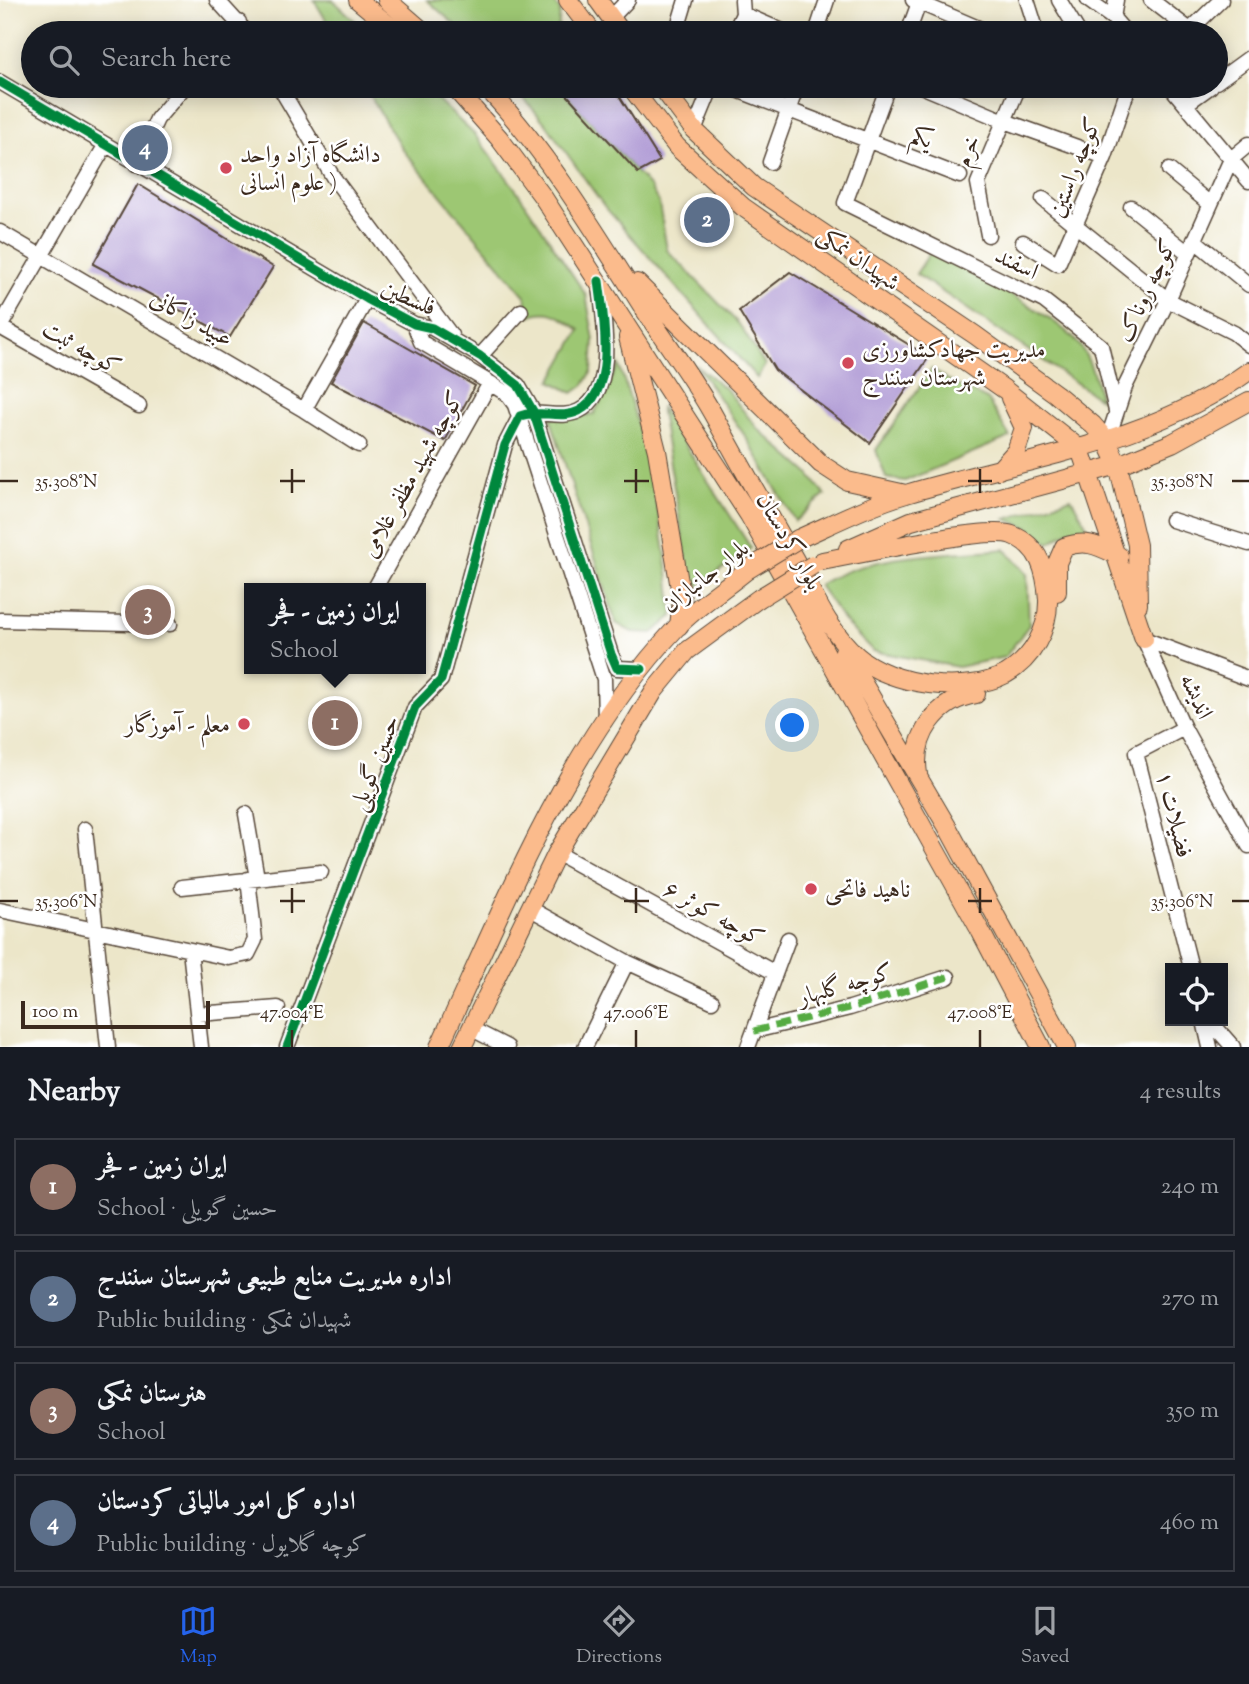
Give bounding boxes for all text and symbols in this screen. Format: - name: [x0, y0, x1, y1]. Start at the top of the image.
- search box: [21, 21, 1228, 98]
- icon: search: [45, 41, 83, 79]
- text: Search here: [101, 41, 231, 78]
- street label: کوچه راستین: [1040, 113, 1111, 223]
- street label: یکم: [904, 119, 939, 162]
- pin: 4: [122, 122, 168, 174]
- street label: خرم: [947, 131, 992, 173]
- place label: دانشگاه آزاد واحد علوم انسانی ): [240, 139, 381, 203]
- marker: دانشگاه آزاد واحد علوم انسانی ): [218, 160, 234, 176]
- pin: 2: [684, 194, 730, 246]
- street label: شهیدان نمکی: [810, 219, 906, 301]
- street label: کوچه روناک: [1109, 233, 1187, 348]
- street label: اسفند: [988, 240, 1044, 290]
- street label: فلسطین: [375, 272, 441, 326]
- street label: عبید زاکانی: [143, 282, 239, 357]
- street label: کوچه ثبت: [35, 313, 127, 385]
- place label: مدیریت جهادکشاورزی شهرستان سنندج: [862, 334, 1045, 398]
- marker: مدیریت جهادکشاورزی شهرستان سنندج: [840, 355, 856, 371]
- street label: کوچه شهید مظفر غلامی: [354, 385, 474, 565]
- text: 35.308°N: [35, 470, 97, 496]
- text: 35.308°N: [1151, 470, 1213, 496]
- street label: بلوار کردستان: [747, 487, 830, 597]
- street label: بلوار جانبازان: [655, 533, 757, 623]
- popup: [244, 583, 426, 674]
- pin: 3: [125, 586, 171, 638]
- text: ایران زمین - فجر: [270, 594, 400, 631]
- text: School: [270, 635, 339, 668]
- street label: اندیشه: [1170, 668, 1221, 725]
- pin: 1: [312, 697, 358, 749]
- your location: [775, 708, 809, 742]
- place label: معلم - آموزگار: [123, 709, 230, 748]
- street label: حسین گویلی: [342, 711, 410, 817]
- marker: معلم - آموزگار: [236, 716, 252, 732]
- street label: فضیلات ۱: [1146, 768, 1200, 861]
- street label: کوچه کوثر ۶: [656, 873, 770, 956]
- place label: ناهید فاتحی: [825, 874, 910, 908]
- marker: ناهید فاتحی: [803, 881, 819, 897]
- text: 35.306°N: [35, 890, 97, 916]
- text: 35.306°N: [1151, 890, 1213, 916]
- street label: کوچه گلبهار: [792, 956, 897, 1016]
- map controls: [1165, 963, 1228, 1026]
- button: locate: [1165, 963, 1228, 1026]
- scale bar: [21, 998, 210, 1030]
- text: 100 m: [32, 999, 78, 1026]
- text: 47.004°E: [260, 1001, 324, 1027]
- text: 47.006°E: [604, 1001, 669, 1027]
- text: 47.008°E: [948, 1001, 1013, 1027]
- text: Nearby: [28, 1071, 120, 1114]
- text: 4 results: [1140, 1076, 1221, 1109]
- text: ایران زمین - فجر: [97, 1148, 227, 1185]
- text: 1: [49, 1171, 57, 1204]
- text: 240 m: [1161, 1171, 1219, 1204]
- text: School · حسین گویلی: [97, 1193, 277, 1226]
- text: اداره مدیریت منابع طبیعی شهرستان سنندج: [97, 1260, 452, 1297]
- text: 2: [48, 1283, 58, 1316]
- text: 270 m: [1161, 1283, 1219, 1316]
- text: Public building · شهیدان نمکی: [97, 1305, 352, 1338]
- text: هنرستان نمکی: [97, 1376, 207, 1413]
- text: 3: [48, 1395, 58, 1428]
- text: 350 m: [1166, 1395, 1219, 1428]
- text: School: [97, 1417, 166, 1450]
- text: اداره کل امور مالیاتی کردستان: [97, 1484, 356, 1521]
- text: 4: [47, 1507, 59, 1540]
- text: 460 m: [1160, 1507, 1219, 1540]
- text: Public building · کوچه گلایول: [97, 1529, 367, 1562]
- tab: Map: [179, 1602, 217, 1671]
- tab: Directions: [576, 1602, 662, 1671]
- tab: Saved: [1021, 1602, 1070, 1671]

